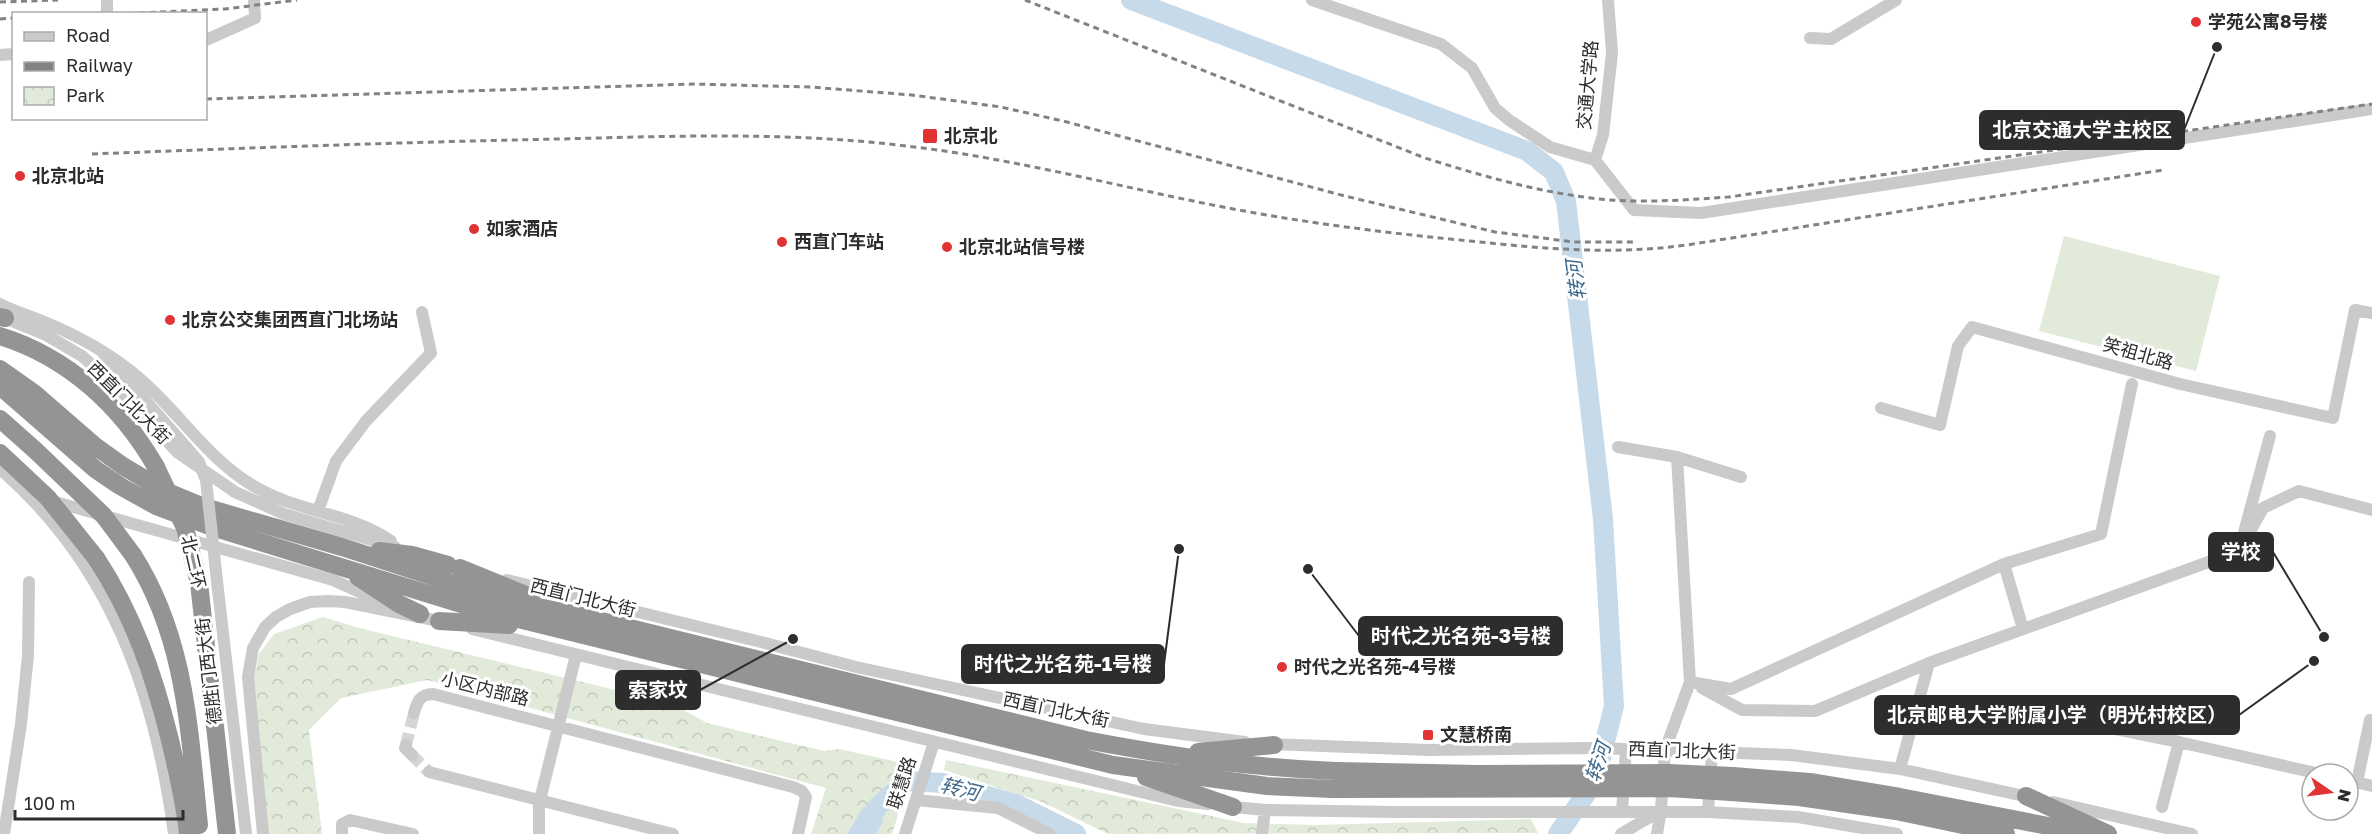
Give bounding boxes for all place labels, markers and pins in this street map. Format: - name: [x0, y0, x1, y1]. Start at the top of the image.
- place label: 学苑公寓8号楼: [2208, 10, 2328, 32]
- marker: 学苑公寓8号楼: [2189, 15, 2203, 29]
- callout: 北京交通大学主校区: [1980, 111, 2184, 149]
- place label: 北京北: [944, 124, 998, 146]
- marker: 北京北: [921, 127, 939, 145]
- place label: 北京北站: [32, 164, 104, 186]
- marker: 北京北站: [13, 169, 27, 183]
- place label: 如家酒店: [486, 217, 558, 239]
- marker: 如家酒店: [467, 222, 481, 236]
- place label: 西直门车站: [794, 230, 884, 252]
- marker: 西直门车站: [775, 235, 789, 249]
- place label: 北京北站信号楼: [959, 235, 1085, 257]
- marker: 北京北站信号楼: [940, 240, 954, 254]
- place label: 北京公交集团西直门北场站: [182, 308, 398, 330]
- marker: 北京公交集团西直门北场站: [163, 313, 177, 327]
- callout: 学校: [2209, 533, 2273, 571]
- callout: 时代之光名苑-3号楼: [1359, 617, 1562, 655]
- callout: 时代之光名苑-1号楼: [962, 645, 1164, 683]
- place label: 时代之光名苑-4号楼: [1294, 655, 1456, 677]
- marker: 时代之光名苑-4号楼: [1275, 660, 1289, 674]
- callout: 索家坟: [616, 671, 700, 709]
- callout: 北京邮电大学附属小学（明光村校区）: [1875, 696, 2239, 734]
- place label: 文慧桥南: [1440, 723, 1512, 745]
- marker: 文慧桥南: [1421, 728, 1435, 742]

